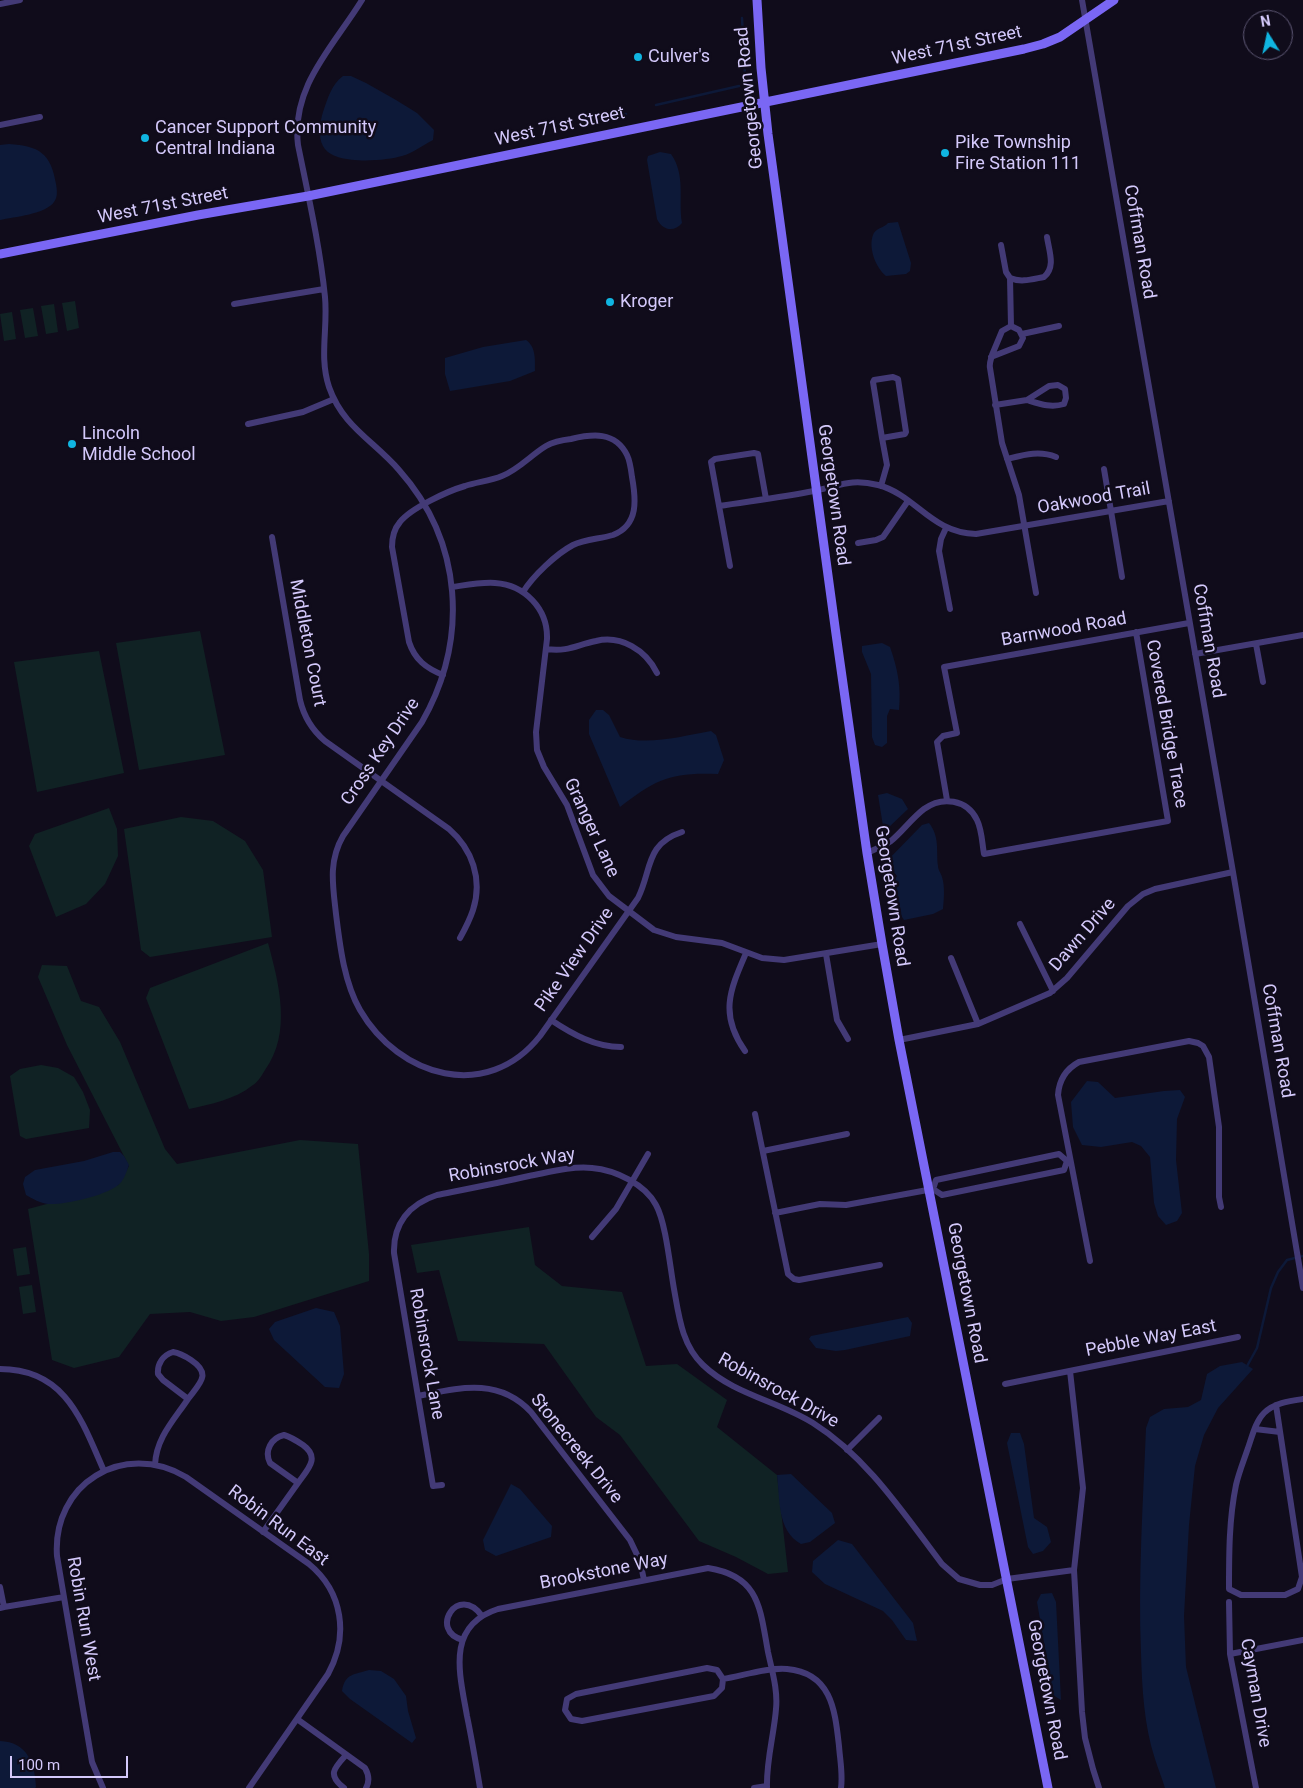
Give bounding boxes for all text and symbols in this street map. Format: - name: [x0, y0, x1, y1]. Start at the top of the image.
- north arrow: [1243, 10, 1293, 60]
- text: N: [1259, 12, 1272, 30]
- street label: West 71st Street: [890, 22, 1024, 70]
- street label: Georgetown Road: [732, 26, 768, 170]
- place label: Culver's: [648, 46, 710, 68]
- marker: Culver's: [632, 51, 644, 63]
- street label: West 71st Street: [493, 103, 627, 151]
- place label: Cancer Support Community Central Indiana: [155, 117, 376, 160]
- marker: Cancer Support Community Central Indiana: [139, 132, 151, 144]
- place label: Pike Township Fire Station 111: [955, 132, 1081, 174]
- marker: Pike Township Fire Station 111: [939, 147, 951, 159]
- street label: West 71st Street: [96, 183, 230, 229]
- street label: Coffman Road: [1118, 183, 1160, 301]
- place label: Kroger: [620, 291, 673, 313]
- marker: Kroger: [604, 296, 616, 308]
- place label: Lincoln Middle School: [82, 423, 196, 466]
- street label: Georgetown Road: [812, 423, 854, 567]
- marker: Lincoln Middle School: [66, 438, 78, 450]
- street label: Oakwood Trail: [1036, 478, 1152, 520]
- street label: Middleton Court: [284, 578, 330, 708]
- street label: Coffman Road: [1187, 582, 1229, 700]
- street label: Barnwood Road: [1000, 608, 1128, 652]
- street label: Covered Bridge Trace: [1141, 638, 1191, 810]
- street label: Cross Key Drive: [337, 694, 425, 810]
- street label: Granger Lane: [559, 775, 623, 881]
- street label: Georgetown Road: [869, 824, 913, 968]
- street label: Dawn Drive: [1045, 894, 1121, 976]
- street label: Pike View Drive: [531, 904, 619, 1016]
- street label: Coffman Road: [1256, 982, 1298, 1100]
- street label: Robinsrock Way: [447, 1144, 577, 1188]
- street label: Georgetown Road: [942, 1221, 990, 1365]
- street label: Robinsrock Lane: [404, 1287, 448, 1421]
- street label: Pebble Way East: [1084, 1316, 1218, 1362]
- street label: Robinsrock Drive: [714, 1349, 842, 1433]
- street label: Stonecreek Drive: [525, 1390, 627, 1508]
- street label: Robin Run East: [223, 1481, 333, 1571]
- street label: Brookstone Way: [538, 1549, 670, 1595]
- street label: Robin Run West: [61, 1555, 105, 1683]
- street label: Georgetown Road: [1022, 1618, 1070, 1762]
- street label: Cayman Drive: [1235, 1637, 1275, 1749]
- scale bar: [12, 1746, 130, 1778]
- text: 100 m: [18, 1756, 60, 1774]

